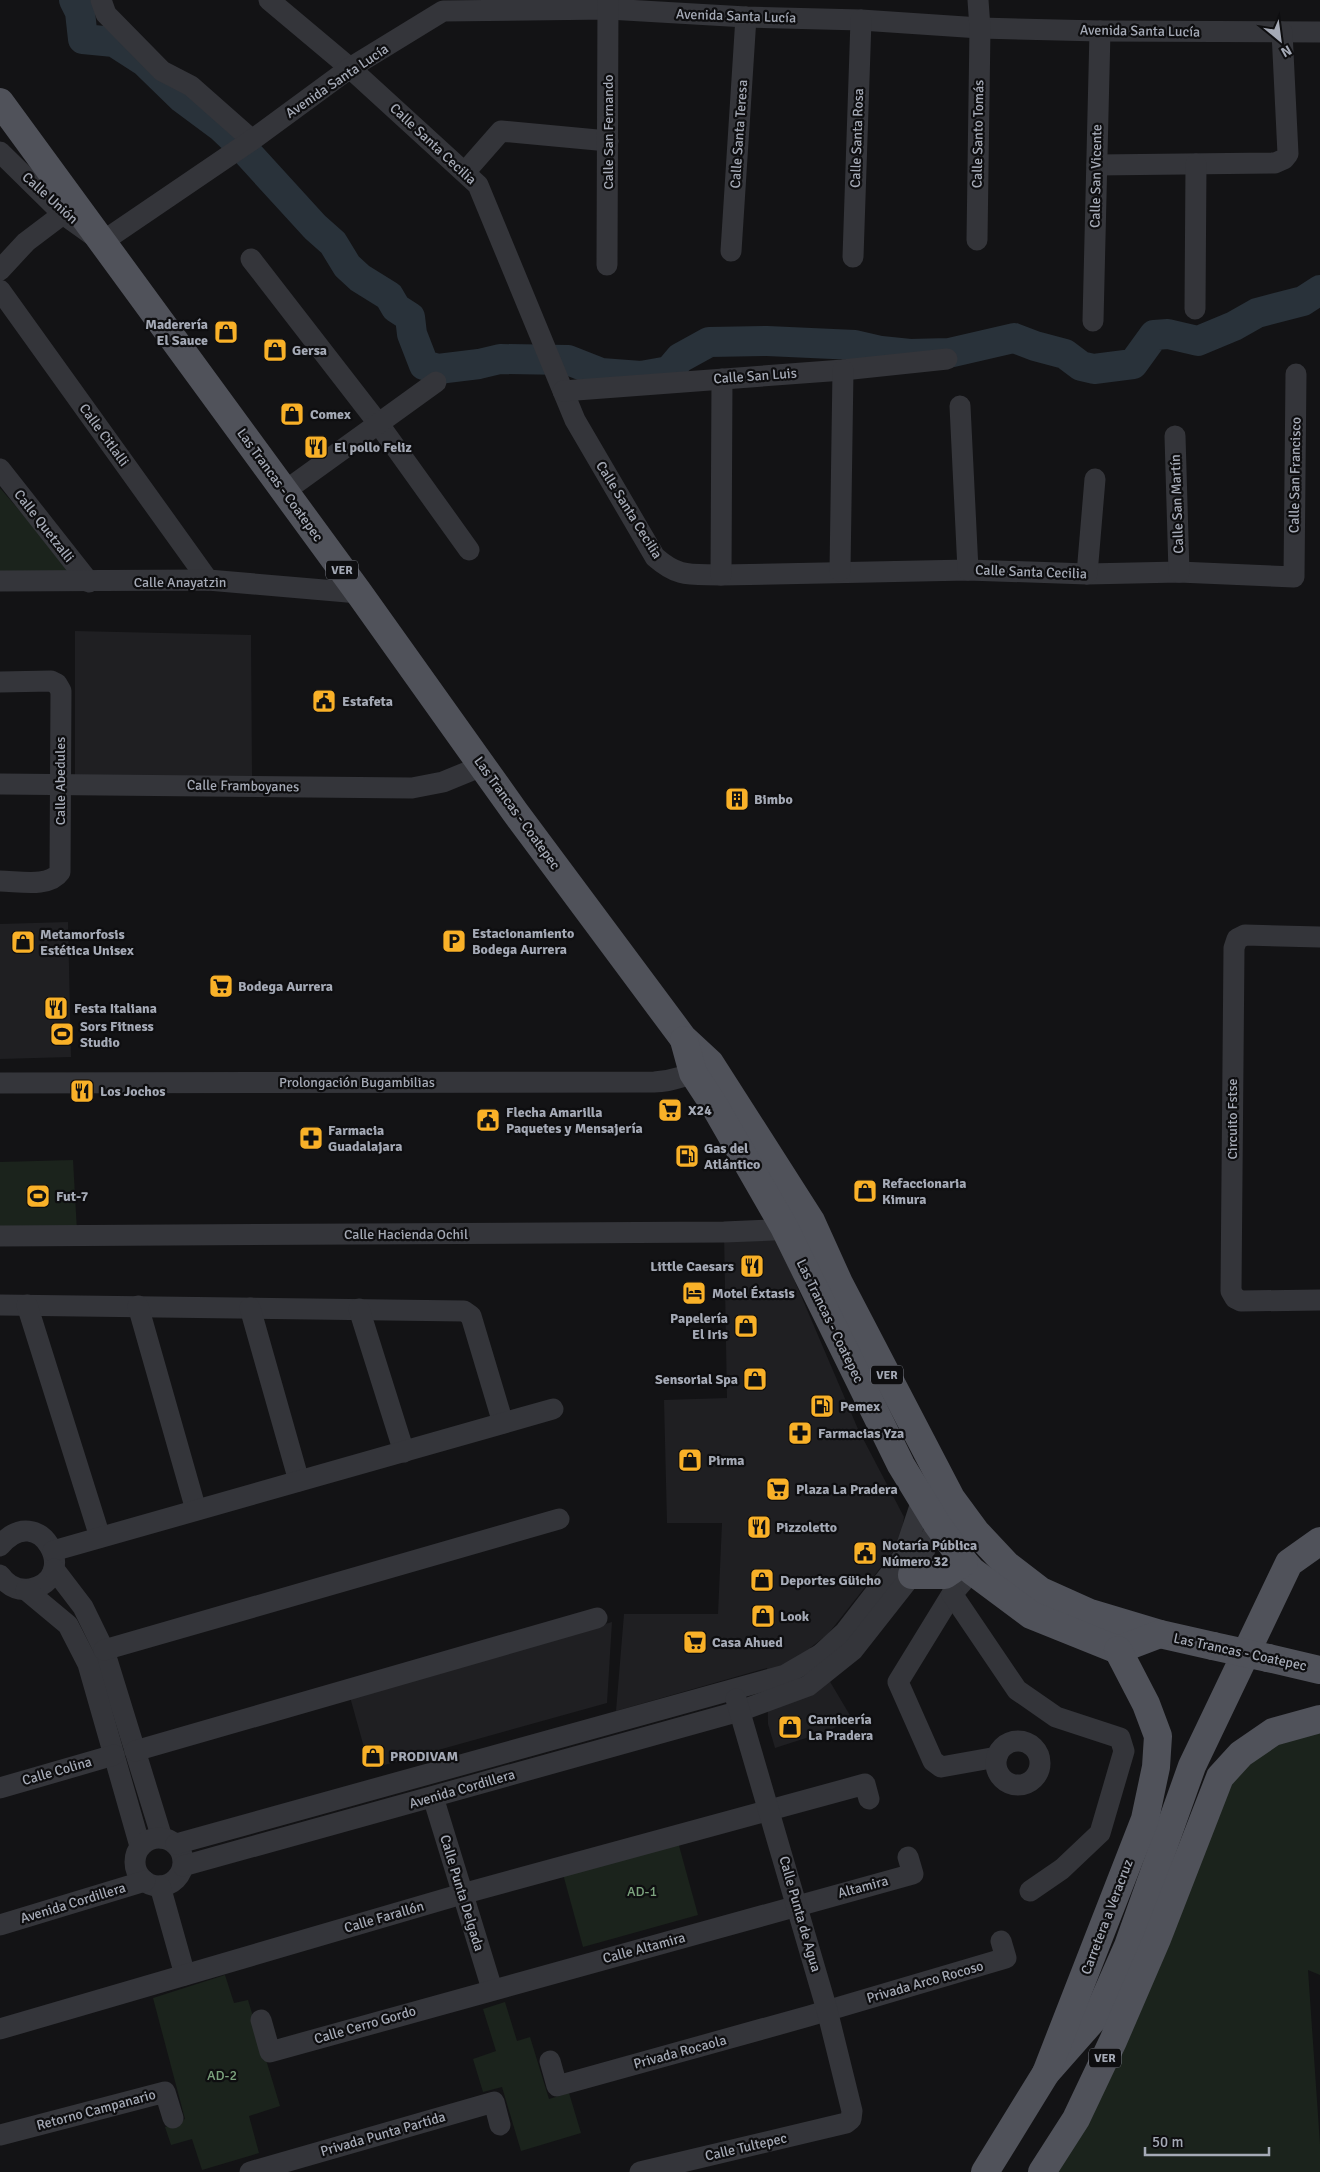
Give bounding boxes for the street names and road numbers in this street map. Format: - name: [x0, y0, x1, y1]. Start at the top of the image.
- street label: Avenida Santa Lucía: [676, 5, 796, 27]
- street label: Avenida Santa Lucía: [1080, 21, 1200, 41]
- street label: Avenida Santa Lucía: [282, 40, 392, 122]
- street label: Calle San Fernando: [600, 74, 617, 190]
- street label: Calle Santa Teresa: [727, 79, 751, 189]
- street label: Calle Santo Tomás: [969, 80, 987, 188]
- street label: Calle Santa Rosa: [847, 88, 867, 188]
- street label: Calle Santa Cecilia: [386, 100, 480, 188]
- street label: Calle San Vicente: [1087, 124, 1105, 228]
- street label: Calle Unión: [19, 169, 81, 227]
- street label: Calle San Luis: [713, 365, 797, 387]
- street label: Calle Citlalli: [75, 400, 133, 470]
- street label: Calle San Francisco: [1285, 417, 1305, 533]
- street label: Las Trancas - Coatepec: [233, 425, 327, 545]
- street label: Calle San Martín: [1167, 454, 1187, 554]
- street label: Calle Santa Cecilia: [592, 458, 666, 562]
- street label: Calle Quetzalli: [10, 486, 78, 566]
- road number: VER: [326, 560, 358, 580]
- street label: Calle Santa Cecilia: [975, 562, 1087, 582]
- street label: Calle Anayatzin: [134, 574, 226, 591]
- street label: Calle Abedules: [52, 737, 69, 825]
- street label: Las Trancas - Coatepec: [470, 753, 564, 873]
- street label: Calle Framboyanes: [187, 777, 299, 795]
- street label: Prolongación Bugambilias: [279, 1074, 435, 1091]
- street label: Circuito Fstse: [1224, 1078, 1241, 1160]
- street label: Calle Hacienda Ochil: [344, 1226, 468, 1243]
- street label: Las Trancas - Coatepec: [793, 1256, 868, 1386]
- road number: VER: [871, 1366, 903, 1384]
- street label: Las Trancas - Coatepec: [1172, 1630, 1309, 1675]
- street label: Calle Colina: [20, 1753, 94, 1789]
- street label: Avenida Cordillera: [407, 1766, 517, 1812]
- street label: Calle Punta Delgada: [436, 1833, 488, 1953]
- street label: Calle Punta de Agua: [775, 1854, 825, 1974]
- street label: Carretera a Veracruz: [1077, 1857, 1137, 1977]
- street label: Altamira: [836, 1872, 890, 1902]
- street label: Avenida Cordillera: [18, 1879, 128, 1927]
- street label: Calle Farallón: [342, 1897, 426, 1937]
- street label: Calle Altamira: [601, 1929, 687, 1967]
- street label: Privada Arco Rocoso: [865, 1957, 985, 2007]
- street label: Calle Cerro Gordo: [312, 2002, 418, 2048]
- street label: Privada Rocaola: [632, 2031, 728, 2073]
- road number: VER: [1089, 2048, 1121, 2068]
- street label: Retorno Campanario: [35, 2086, 157, 2134]
- street label: Privada Punta Partida: [318, 2108, 448, 2160]
- street label: Calle Tultepec: [703, 2129, 789, 2165]

